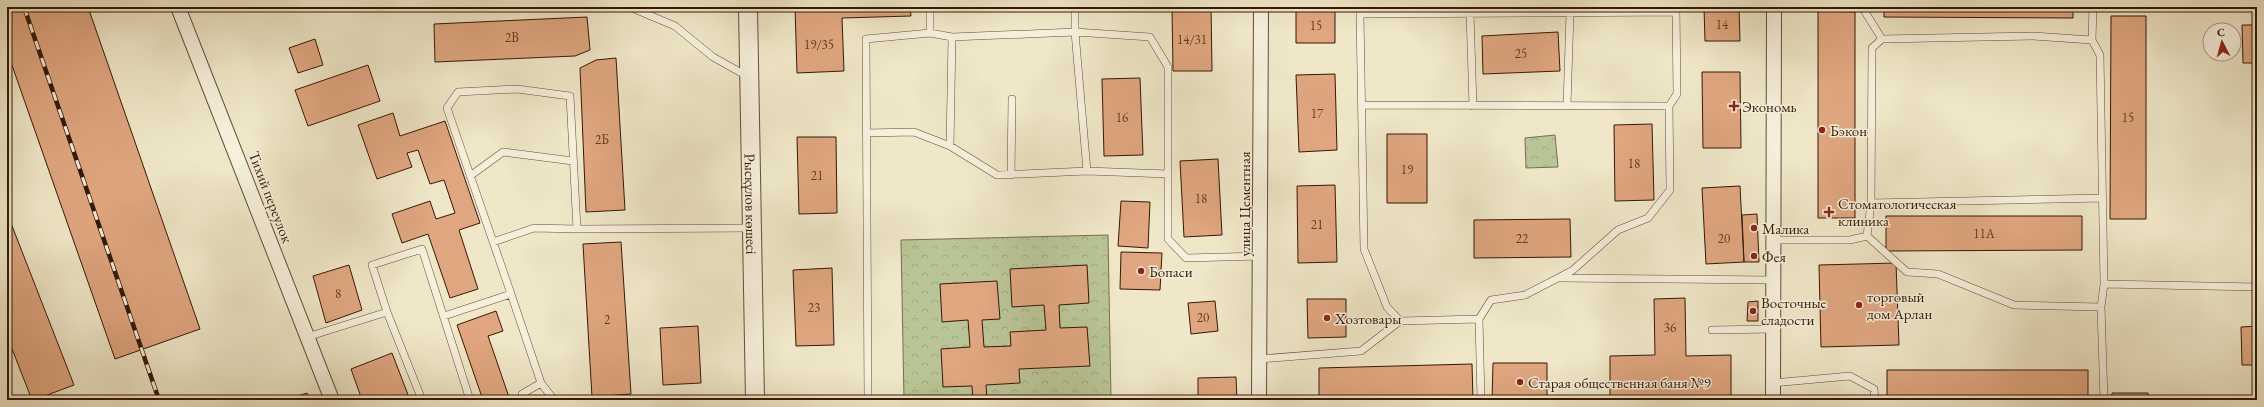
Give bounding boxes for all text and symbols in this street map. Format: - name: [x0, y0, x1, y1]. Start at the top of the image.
- house number: 14: [1716, 16, 1729, 33]
- house number: 15: [1310, 17, 1322, 34]
- north arrow: [2202, 22, 2242, 62]
- text: С: [2216, 25, 2226, 39]
- house number: 2В: [505, 29, 519, 46]
- house number: 14/31: [1177, 31, 1207, 48]
- house number: 19/35: [804, 36, 834, 53]
- house number: 25: [1515, 45, 1527, 62]
- place label: Экономь: [1742, 97, 1797, 116]
- marker: Экономь: [1729, 101, 1739, 111]
- house number: 17: [1311, 105, 1324, 122]
- house number: 16: [1116, 109, 1128, 126]
- house number: 15: [2122, 109, 2134, 126]
- place label: Бэкон: [1830, 121, 1867, 140]
- marker: Бэкон: [1817, 125, 1827, 135]
- house number: 2Б: [595, 131, 609, 148]
- street label: Тихий переулок: [245, 148, 297, 246]
- street label: улица Цементная: [1235, 151, 1254, 257]
- street label: Рысқұлов көшесі: [741, 153, 762, 255]
- house number: 18: [1628, 155, 1640, 172]
- house number: 19: [1401, 161, 1414, 178]
- house number: 21: [811, 167, 823, 184]
- house number: 18: [1195, 190, 1207, 207]
- place label: Стоматологическая клиника: [1838, 194, 1957, 230]
- marker: Стоматологическая клиника: [1823, 206, 1835, 218]
- house number: 21: [1311, 216, 1323, 233]
- place label: Малика: [1762, 219, 1809, 238]
- marker: Малика: [1749, 223, 1759, 233]
- house number: 11А: [1973, 225, 1996, 242]
- house number: 22: [1516, 230, 1529, 247]
- house number: 20: [1718, 230, 1730, 247]
- place label: Фея: [1762, 247, 1786, 266]
- marker: Фея: [1749, 251, 1759, 261]
- place label: Бопаси: [1149, 262, 1193, 281]
- marker: Бопаси: [1136, 266, 1146, 276]
- house number: 8: [335, 285, 341, 302]
- place label: торговый дом Арлан: [1867, 287, 1932, 323]
- place label: Восточные сладости: [1761, 293, 1827, 329]
- house number: 23: [808, 299, 820, 316]
- marker: торговый дом Арлан: [1854, 300, 1864, 310]
- marker: Восточные сладости: [1748, 306, 1758, 316]
- house number: 20: [1197, 309, 1209, 326]
- place label: Хозтовары: [1334, 309, 1401, 328]
- house number: 2: [604, 311, 611, 328]
- marker: Хозтовары: [1322, 313, 1332, 323]
- house number: 36: [1664, 319, 1676, 336]
- place label: Старая общественная баня №9: [1528, 373, 1711, 392]
- marker: Старая общественная баня №9: [1515, 377, 1525, 387]

